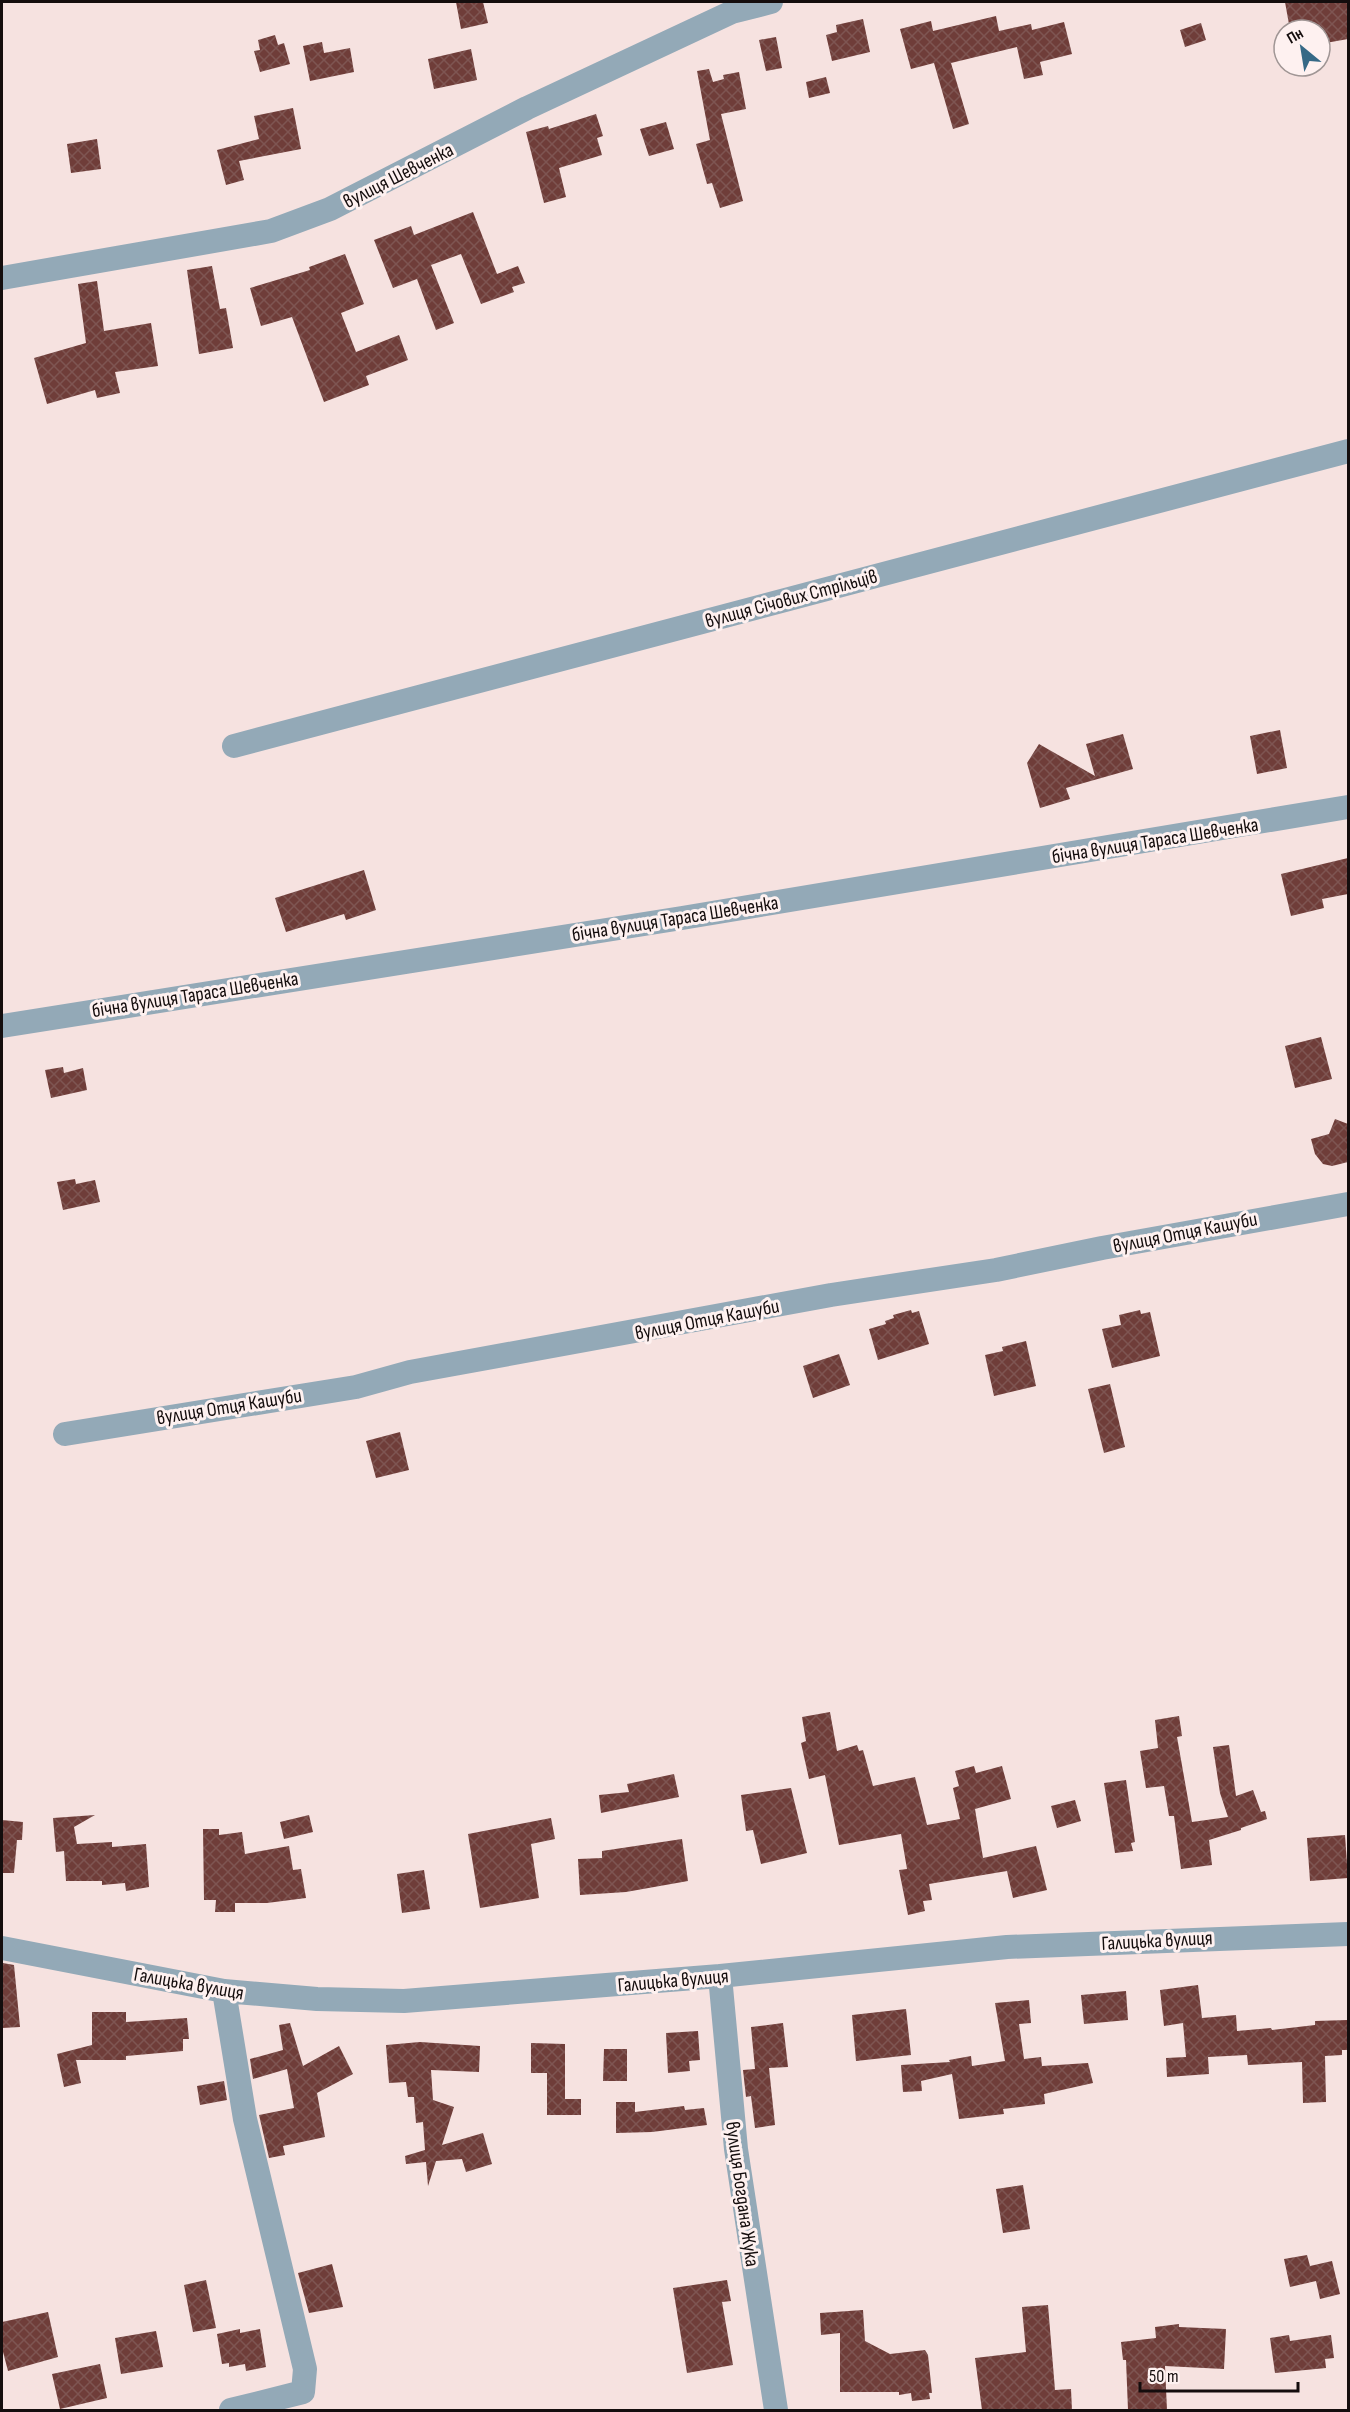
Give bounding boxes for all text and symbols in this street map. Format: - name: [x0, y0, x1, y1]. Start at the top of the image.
- north arrow: [1272, 18, 1332, 78]
- text: Пн: [1284, 24, 1307, 48]
- street label: вулиця Шевченка: [339, 138, 458, 214]
- street label: вулиця Січових Стрільців: [703, 564, 880, 633]
- street label: бічна вулиця Тараса Шевченка: [1050, 813, 1260, 869]
- street label: бічна вулиця Тараса Шевченка: [570, 891, 780, 947]
- street label: бічна вулиця Тараса Шевченка: [90, 967, 300, 1023]
- street label: вулиця Отця Кашуби: [1111, 1207, 1259, 1259]
- street label: вулиця Отця Кашуби: [633, 1294, 781, 1346]
- street label: вулиця Отця Кашуби: [155, 1384, 303, 1430]
- street label: Галицька вулиця: [1101, 1926, 1213, 1956]
- street label: Галицька вулиця: [132, 1963, 246, 2005]
- street label: Галицька вулиця: [617, 1964, 730, 1998]
- street label: вулиця Богдана Жука: [720, 2120, 764, 2268]
- scale bar: [1140, 2355, 1298, 2393]
- text: 50 m: [1149, 2366, 1179, 2387]

